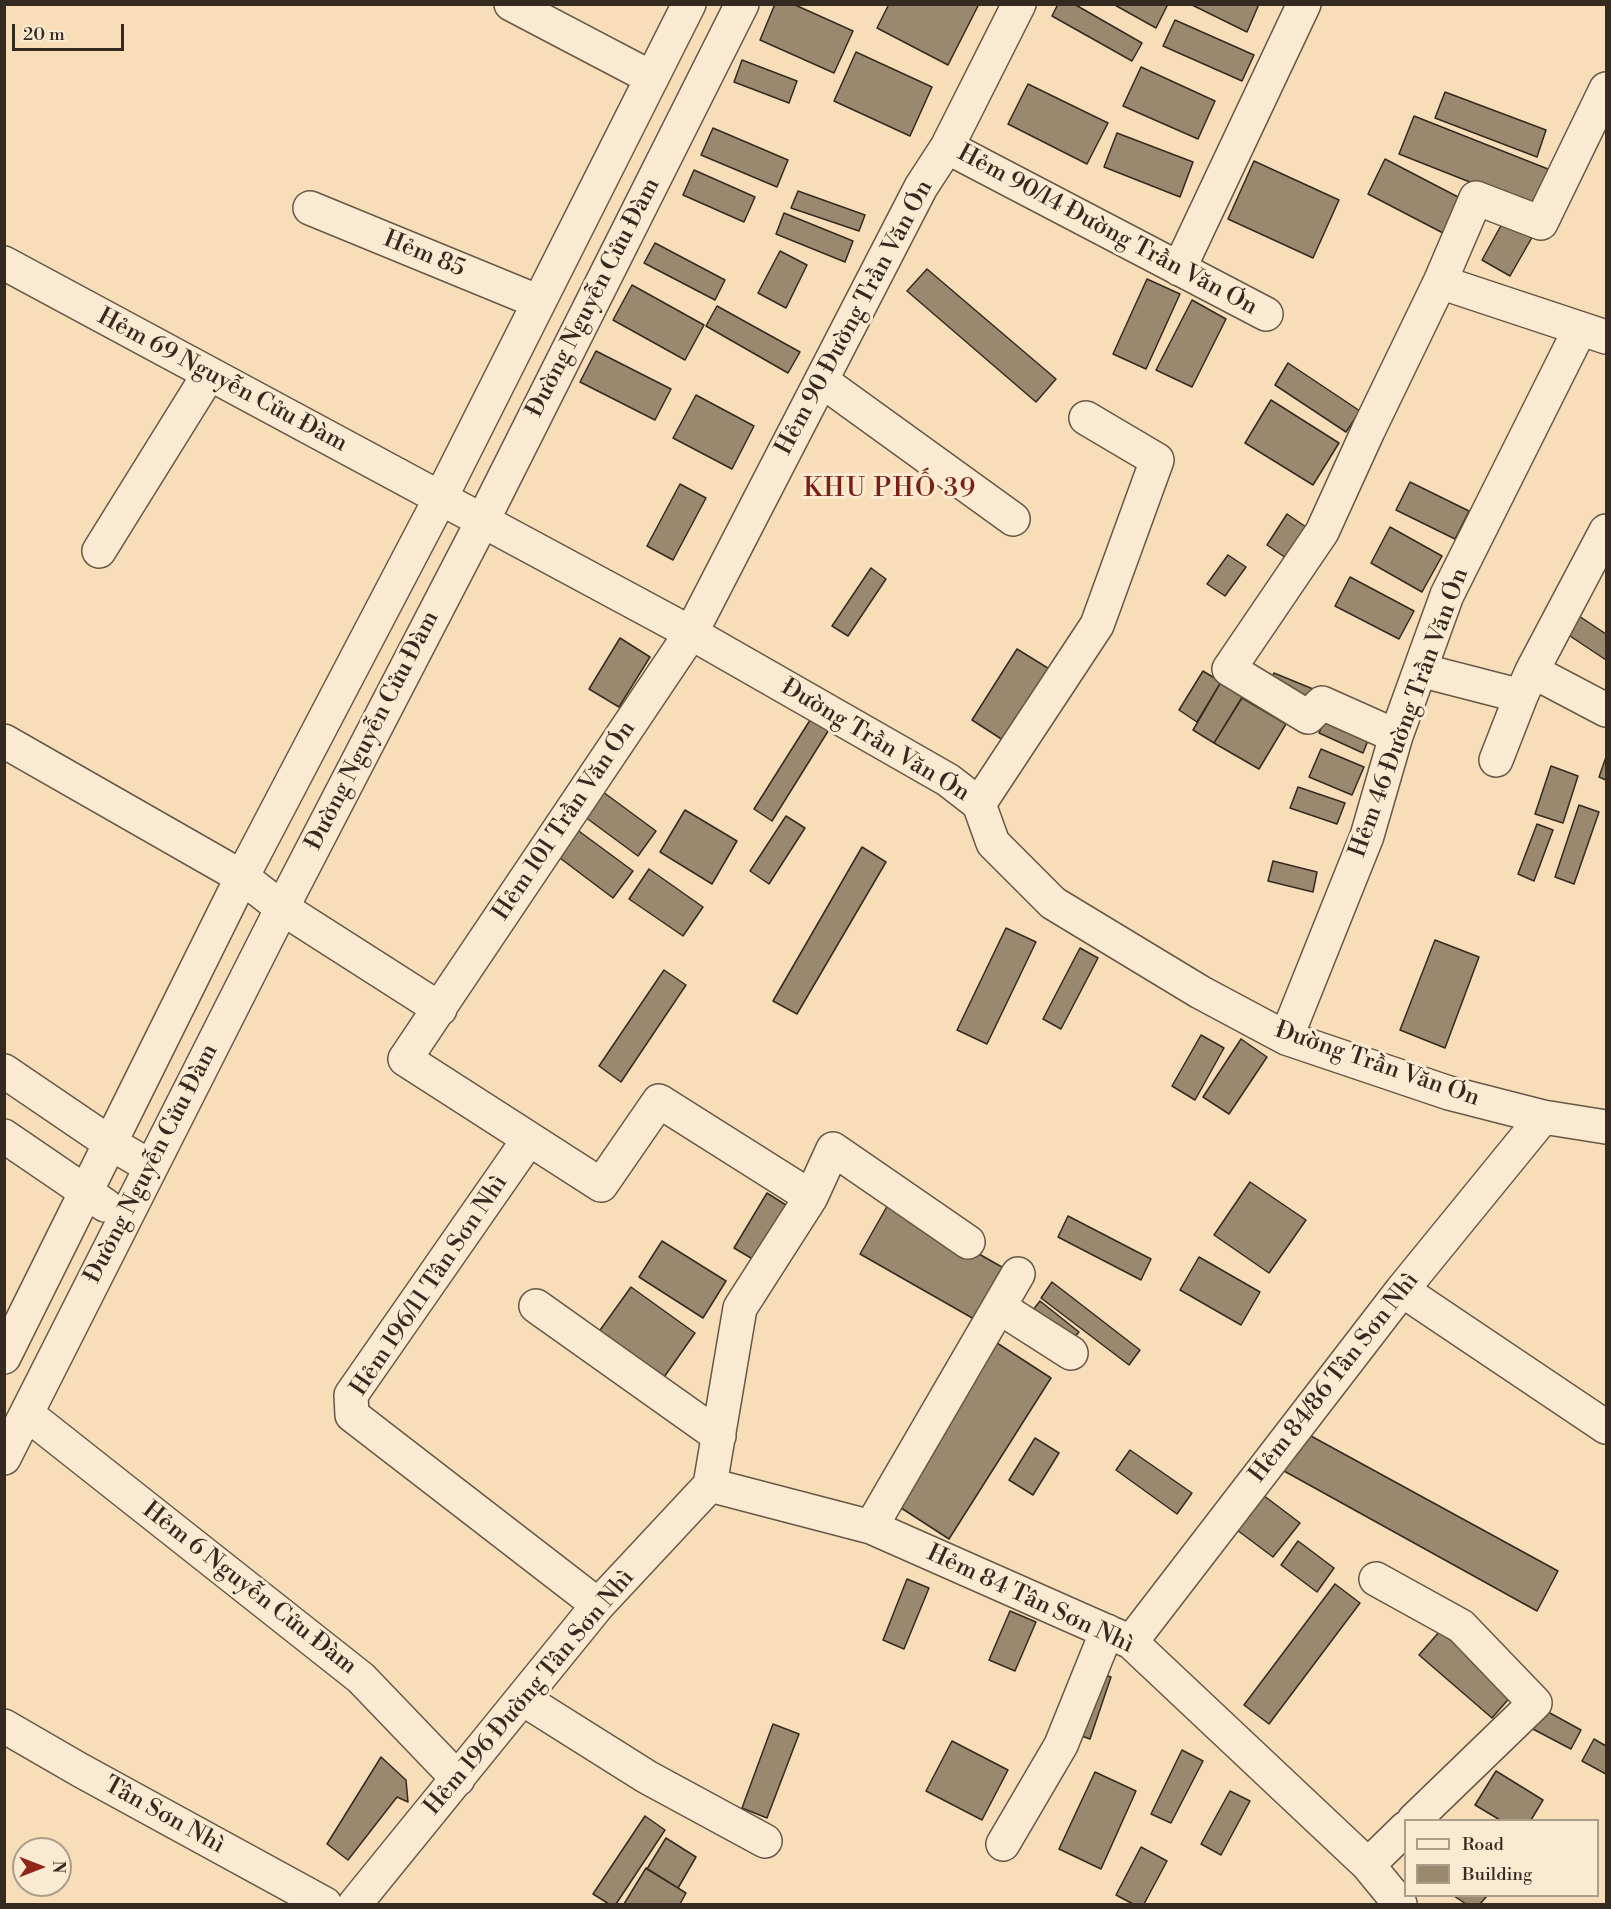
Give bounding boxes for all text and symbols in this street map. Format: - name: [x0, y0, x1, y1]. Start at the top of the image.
- scale bar: [15, 12, 128, 50]
- text: 20 m: [23, 23, 65, 46]
- street label: Hẻm 90/14 Đường Trần Văn Ơn: [952, 140, 1262, 322]
- street label: Đường Nguyễn Cửu Đàm: [521, 174, 667, 422]
- street label: Hẻm 90 Đường Trần Văn Ơn: [770, 176, 940, 460]
- street label: Hẻm 85: [379, 226, 469, 284]
- street label: Hẻm 69 Nguyễn Cửu Đàm: [92, 303, 352, 459]
- district label: KHU PHỐ 39: [803, 474, 977, 506]
- street label: Hẻm 46 Đường Trần Văn Ơn: [1344, 564, 1476, 862]
- street label: Đường Nguyễn Cửu Đàm: [300, 607, 446, 855]
- street label: Đường Trần Văn Ơn: [776, 673, 974, 809]
- street label: Hẻm 101 Trần Văn Ơn: [488, 716, 642, 926]
- street label: Đường Trần Văn Ơn: [1271, 1016, 1483, 1114]
- street label: Đường Nguyễn Cửu Đàm: [79, 1040, 225, 1288]
- street label: Hẻm 196/11 Tân Sơn Nhì: [345, 1170, 515, 1402]
- street label: Hẻm 84/86 Tân Sơn Nhì: [1244, 1267, 1426, 1489]
- street label: Hẻm 6 Nguyễn Cửu Đàm: [136, 1496, 362, 1682]
- street label: Hẻm 84 Tân Sơn Nhì: [922, 1539, 1138, 1661]
- street label: Hẻm 196 Đường Tân Sơn Nhì: [419, 1564, 641, 1822]
- street label: Tân Sơn Nhì: [99, 1771, 229, 1861]
- legend: [1404, 1819, 1599, 1897]
- text: Road: [1462, 1833, 1504, 1856]
- north arrow: [12, 1837, 72, 1897]
- text: N: [48, 1861, 68, 1873]
- text: Building: [1462, 1863, 1532, 1886]

